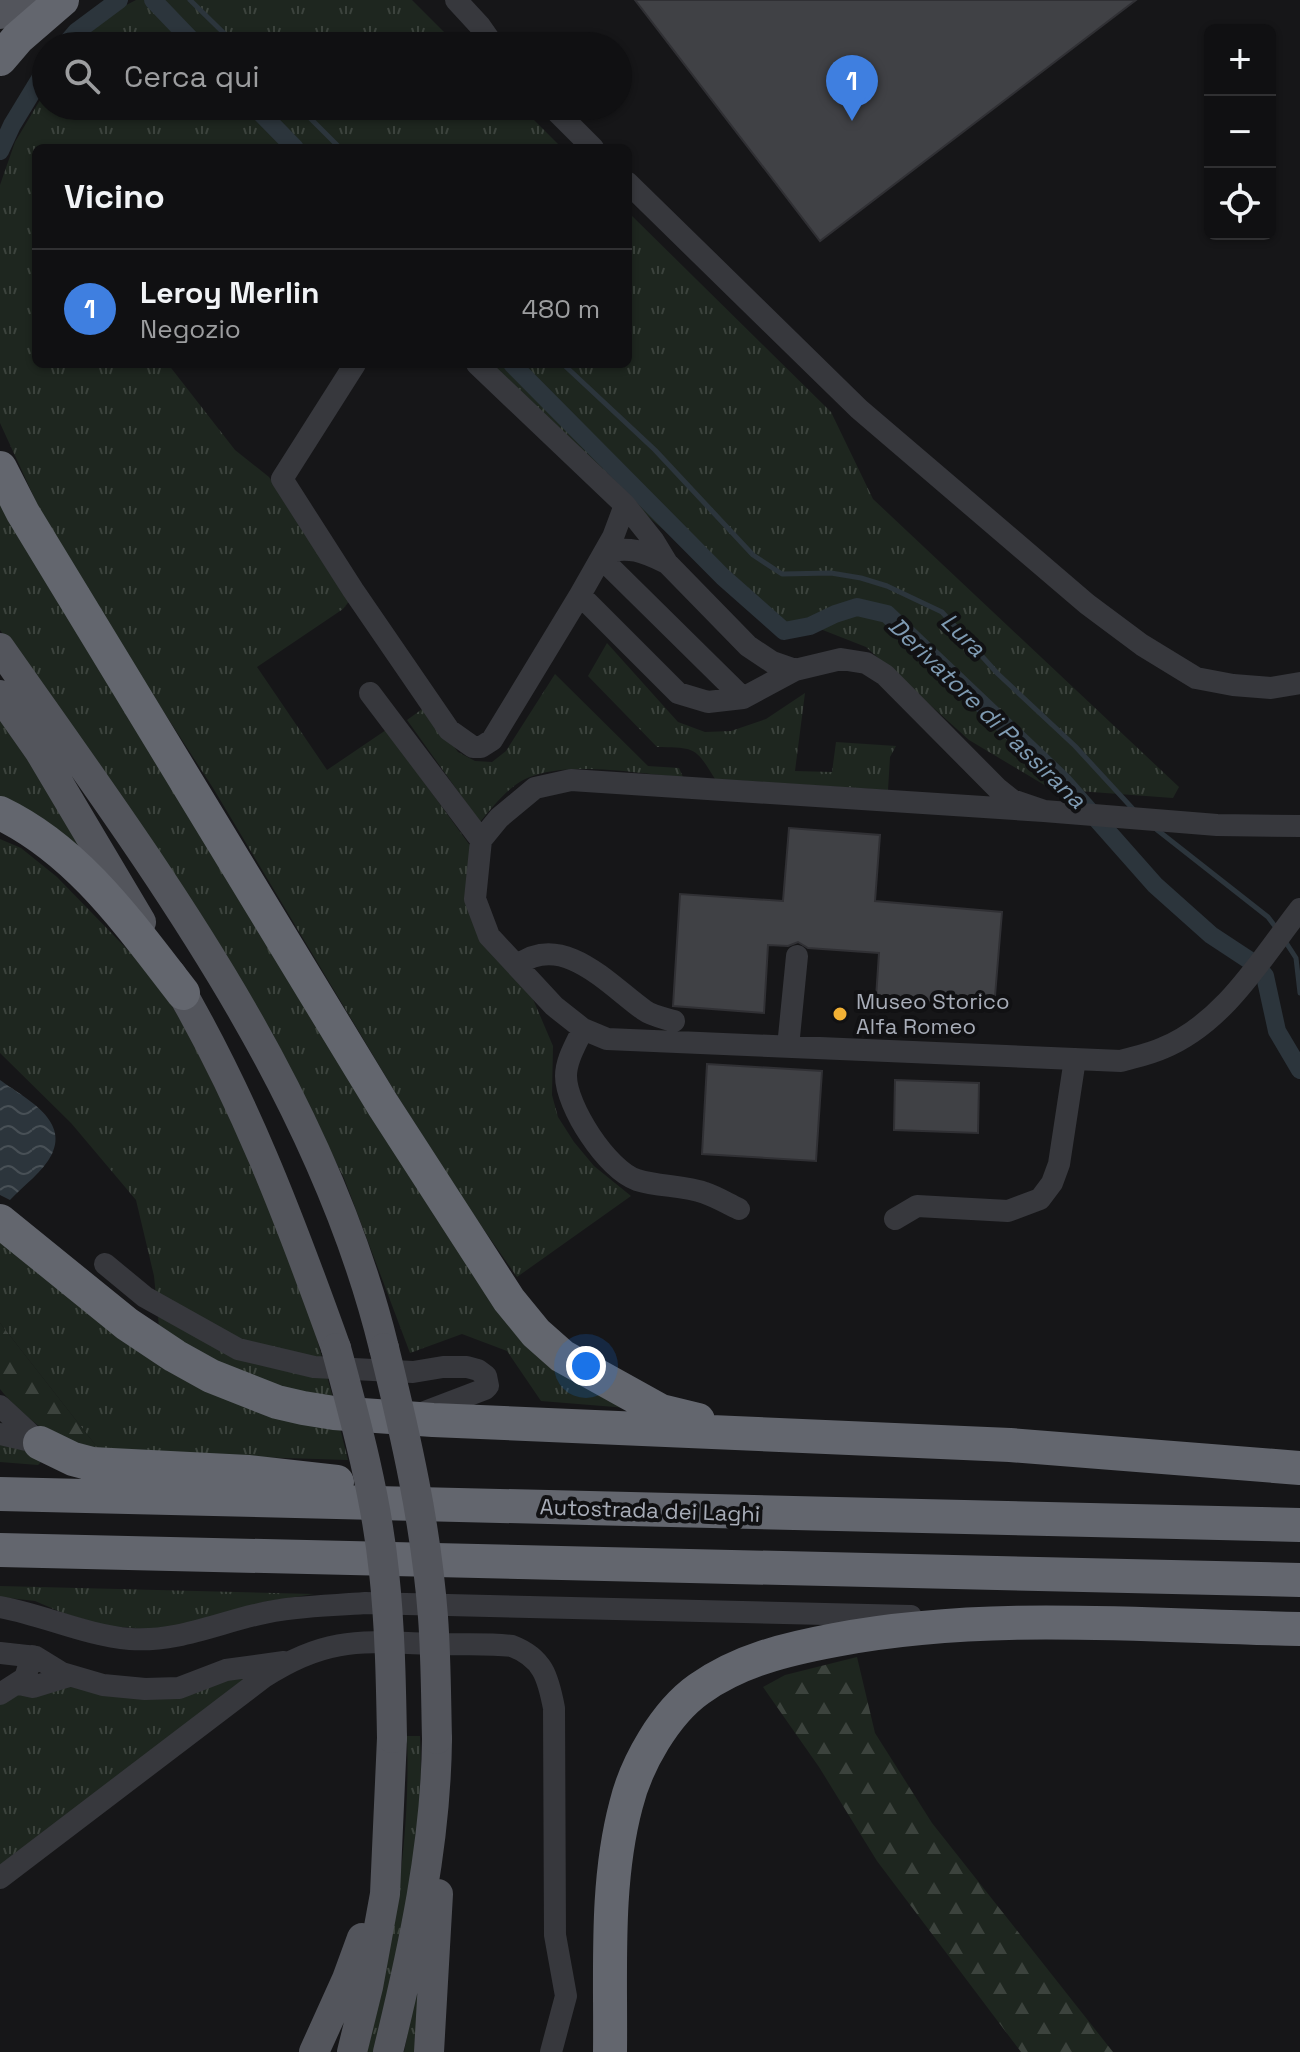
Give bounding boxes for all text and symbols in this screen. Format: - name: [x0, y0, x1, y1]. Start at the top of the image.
- map controls: [1204, 24, 1276, 240]
- button: +: [1204, 24, 1276, 96]
- search box: [32, 32, 632, 120]
- icon: search: [60, 54, 104, 98]
- pin: 1: [826, 55, 878, 121]
- text: Cerca qui: [124, 57, 260, 96]
- button: −: [1204, 96, 1276, 168]
- button: locate: [1204, 168, 1276, 240]
- text: Vicino: [64, 175, 165, 218]
- text: Leroy Merlin: [140, 273, 319, 312]
- text: 1: [84, 292, 96, 326]
- text: 480 m: [522, 292, 600, 326]
- text: Negozio: [140, 312, 241, 346]
- water label: Lura: [935, 606, 992, 663]
- water label: Derivatore di Passirana: [882, 610, 1093, 815]
- place label: Museo Storico Alfa Romeo: [856, 987, 1010, 1040]
- marker: Museo Storico Alfa Romeo: [831, 1005, 849, 1023]
- your location: [566, 1346, 606, 1386]
- street label: Autostrada dei Laghi: [539, 1492, 761, 1528]

